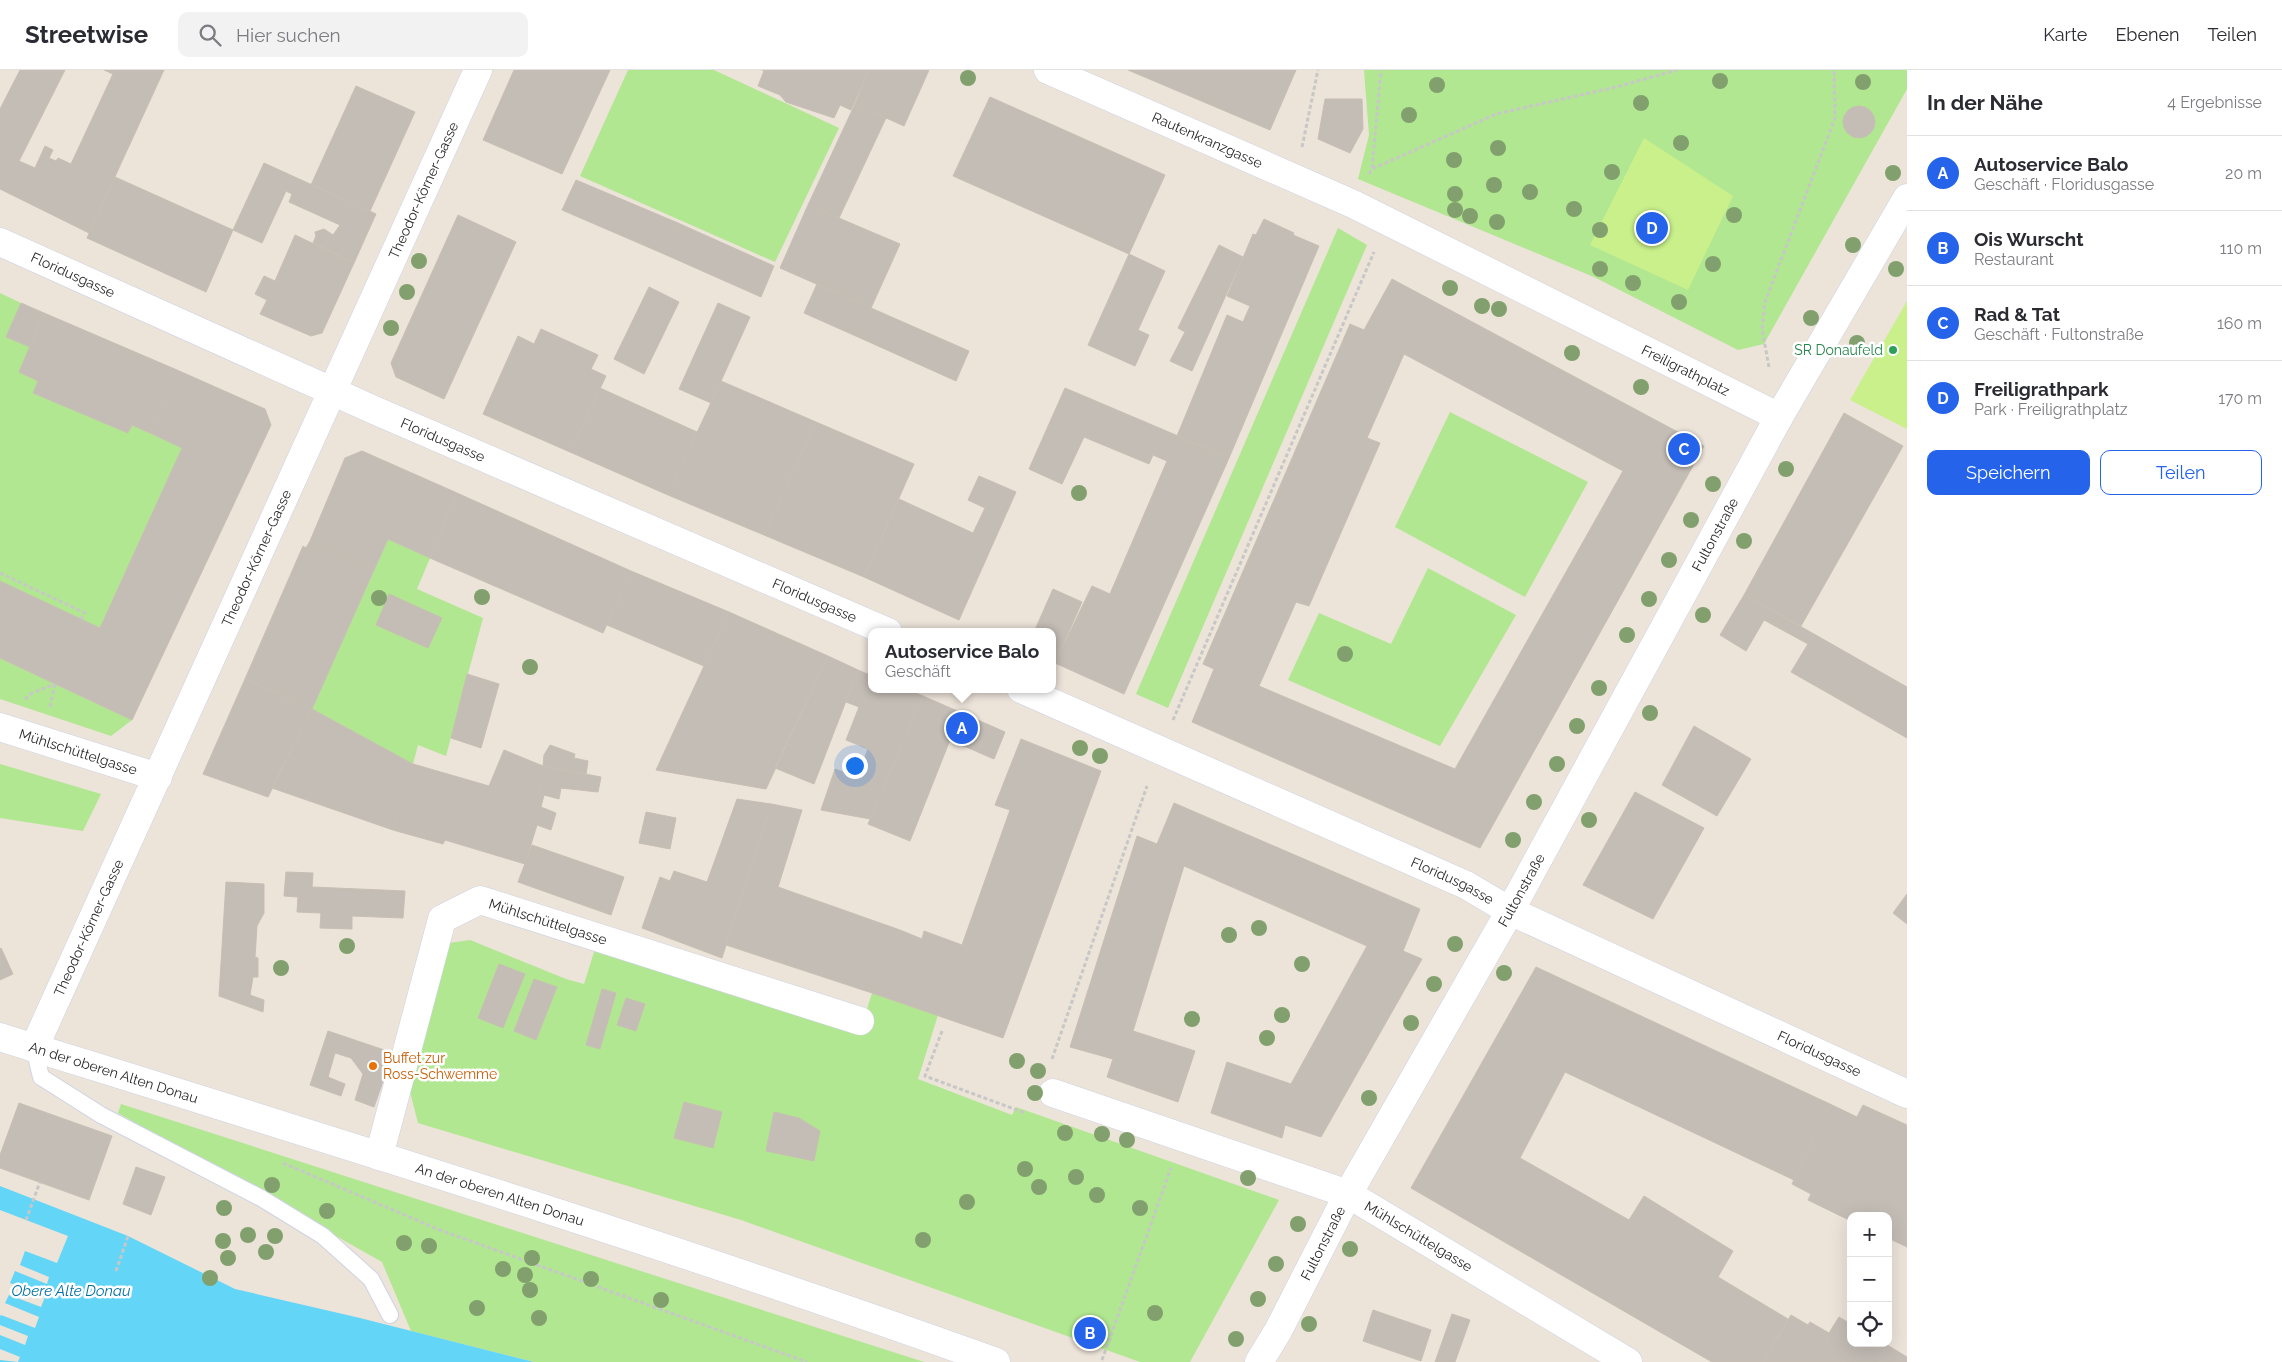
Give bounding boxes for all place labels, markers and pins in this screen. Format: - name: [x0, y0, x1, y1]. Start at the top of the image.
- pin: D: [1636, 209, 1668, 247]
- place label: SR Donaufeld: [1794, 342, 1883, 358]
- marker: SR Donaufeld: [1887, 344, 1899, 356]
- pin: C: [1668, 430, 1700, 468]
- pin: A: [946, 709, 978, 747]
- place label: Buffet zur Ross-Schwemme: [383, 1050, 497, 1082]
- marker: Buffet zur Ross-Schwemme: [367, 1060, 379, 1072]
- pin: B: [1074, 1314, 1106, 1352]

